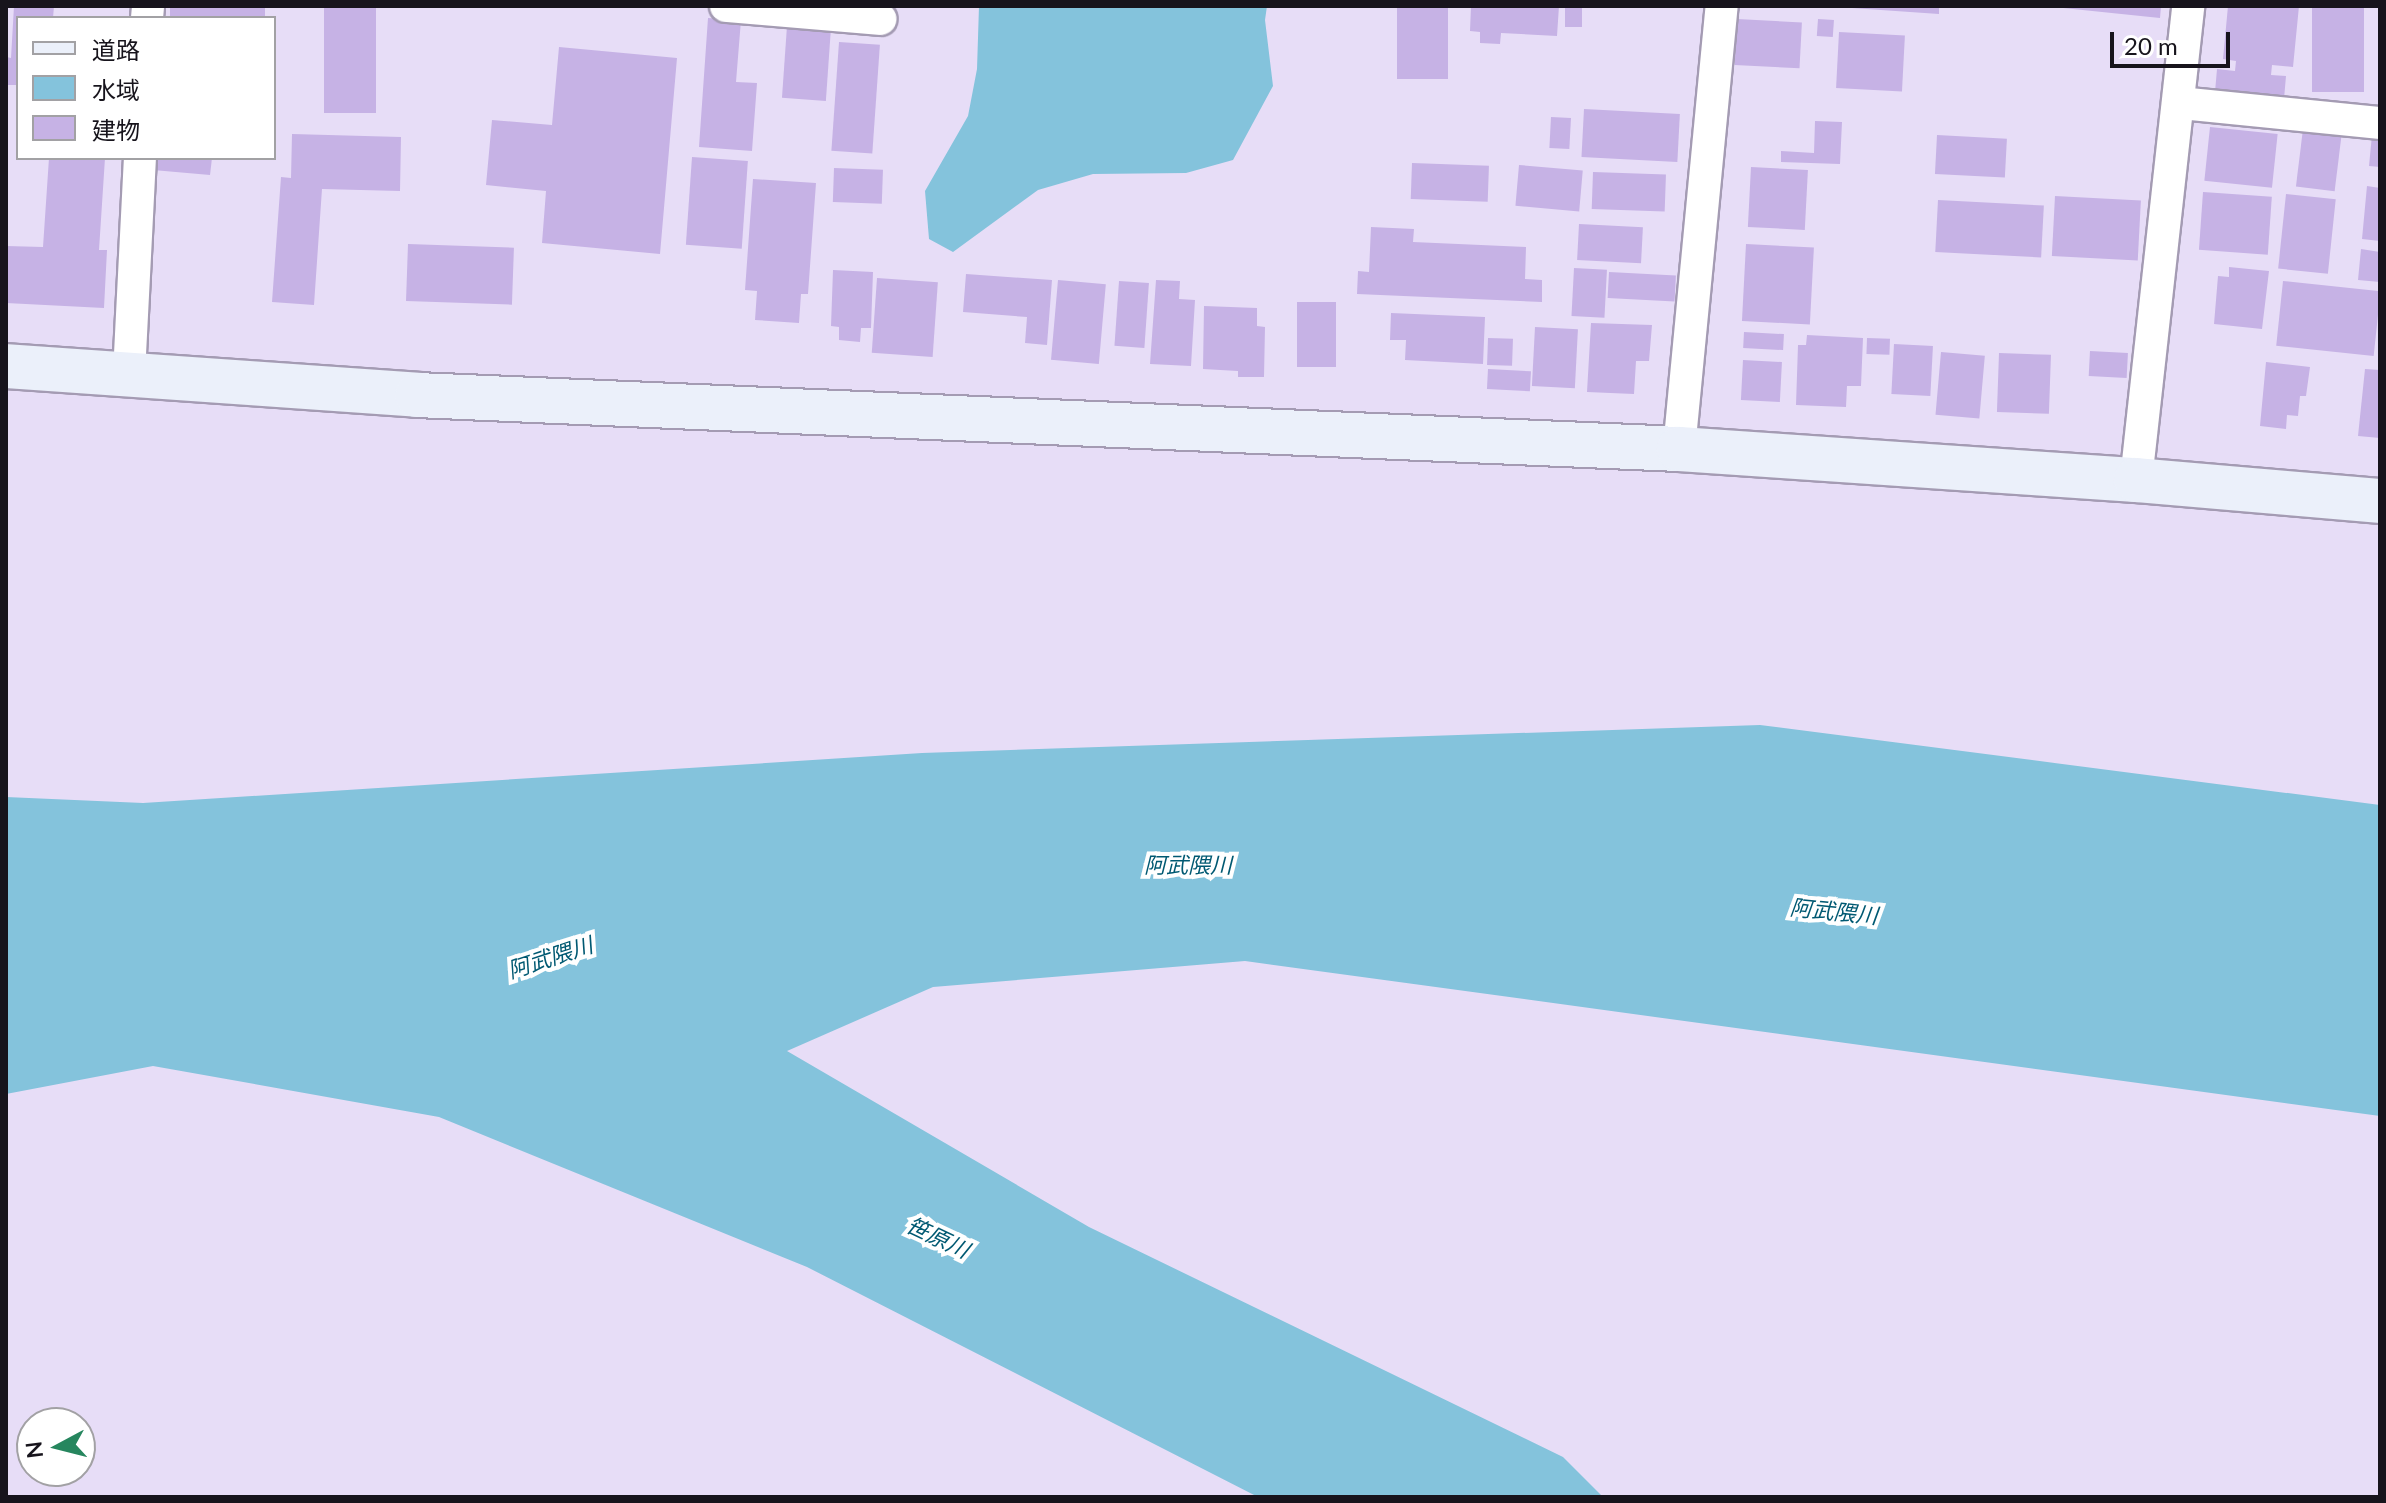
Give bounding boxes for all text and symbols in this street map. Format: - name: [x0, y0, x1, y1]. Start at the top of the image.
- legend: [16, 16, 276, 160]
- scale bar: [2114, 16, 2234, 66]
- text: 20 m: [2124, 31, 2178, 60]
- text: 道路: [92, 35, 140, 64]
- text: 水域: [92, 75, 140, 104]
- text: 建物: [92, 115, 140, 144]
- water label: 阿武隈川: [1144, 852, 1232, 878]
- water label: 阿武隈川: [1789, 893, 1879, 929]
- water label: 阿武隈川: [504, 931, 596, 983]
- water label: 笹原川: [903, 1211, 973, 1263]
- north arrow: [16, 1407, 96, 1487]
- text: N: [19, 1440, 48, 1460]

